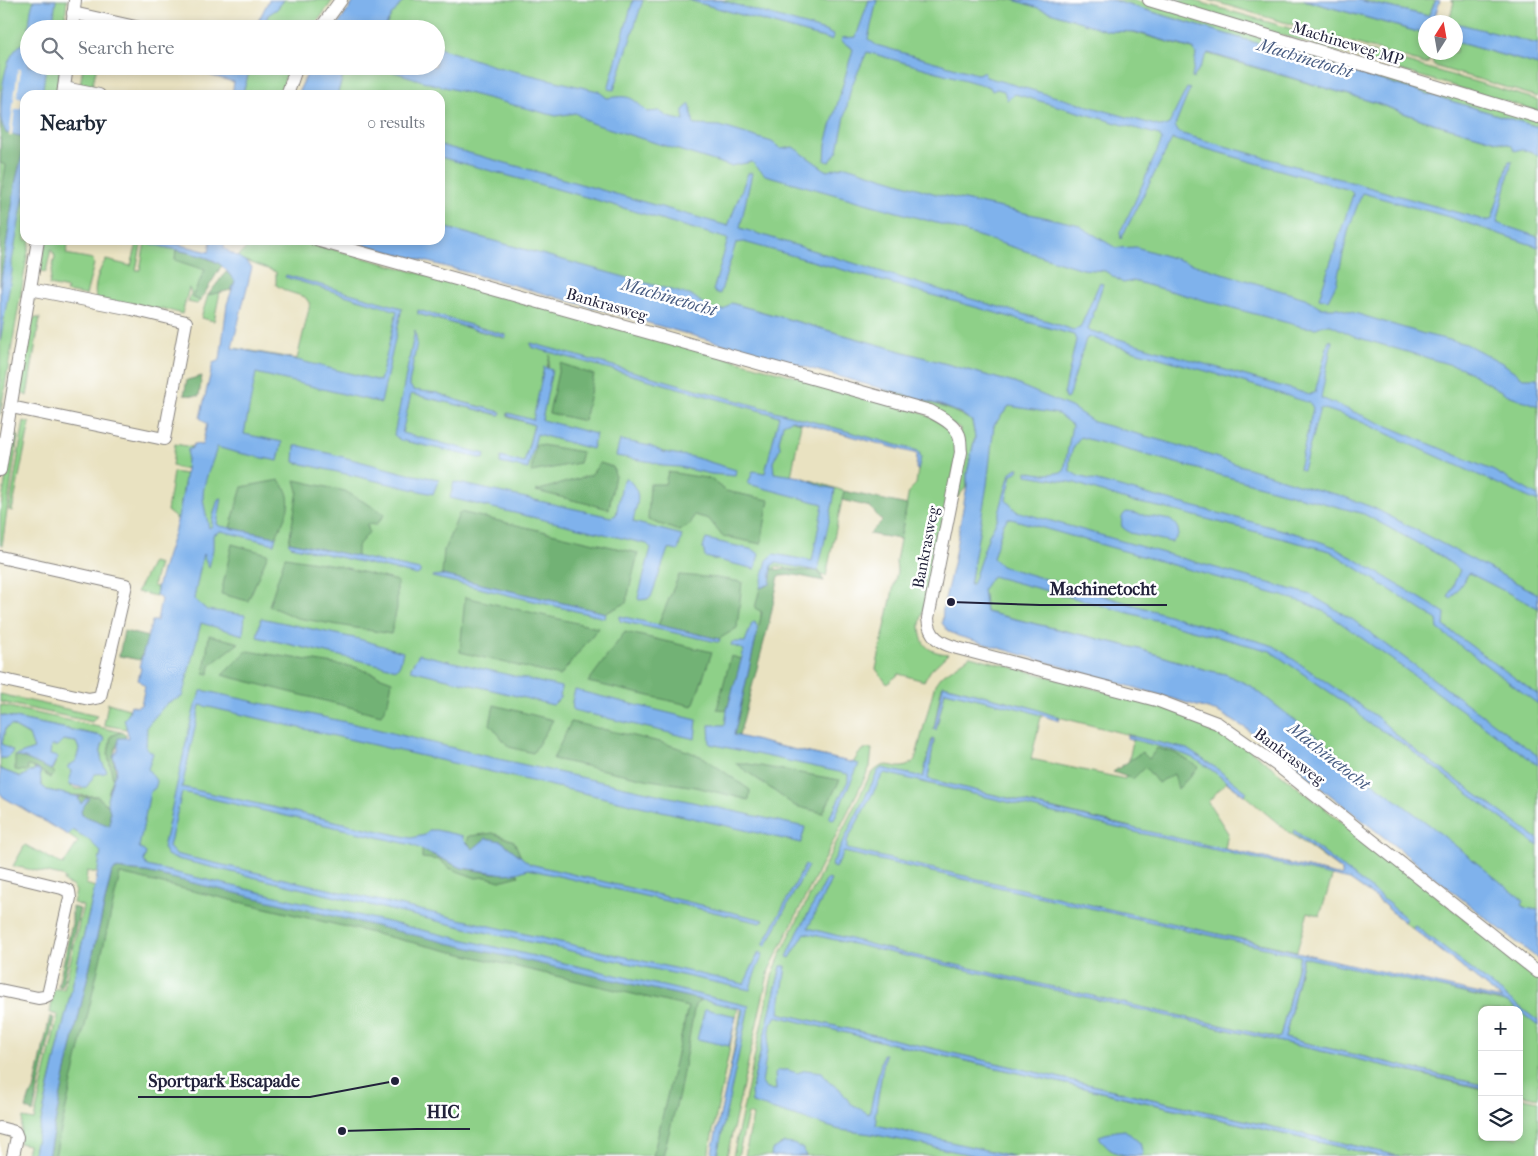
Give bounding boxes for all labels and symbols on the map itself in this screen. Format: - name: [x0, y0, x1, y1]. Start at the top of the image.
- north arrow: [1418, 15, 1463, 60]
- street label: Machineweg MP: [1290, 18, 1406, 70]
- water label: Machinetocht: [1253, 33, 1356, 83]
- water label: Machinetocht: [617, 273, 720, 322]
- street label: Bankrasweg: [564, 284, 650, 325]
- street label: Bankrasweg: [908, 504, 943, 590]
- callout: Machinetocht: [1040, 572, 1167, 605]
- text: Machinetocht: [1048, 579, 1157, 600]
- water label: Machinetocht: [1282, 717, 1375, 796]
- street label: Bankrasweg: [1251, 724, 1329, 789]
- callout: Sportpark Escapade: [138, 1064, 310, 1097]
- text: Sportpark Escapade: [148, 1071, 300, 1092]
- callout: HIC: [417, 1096, 470, 1129]
- text: HIC: [426, 1102, 460, 1123]

